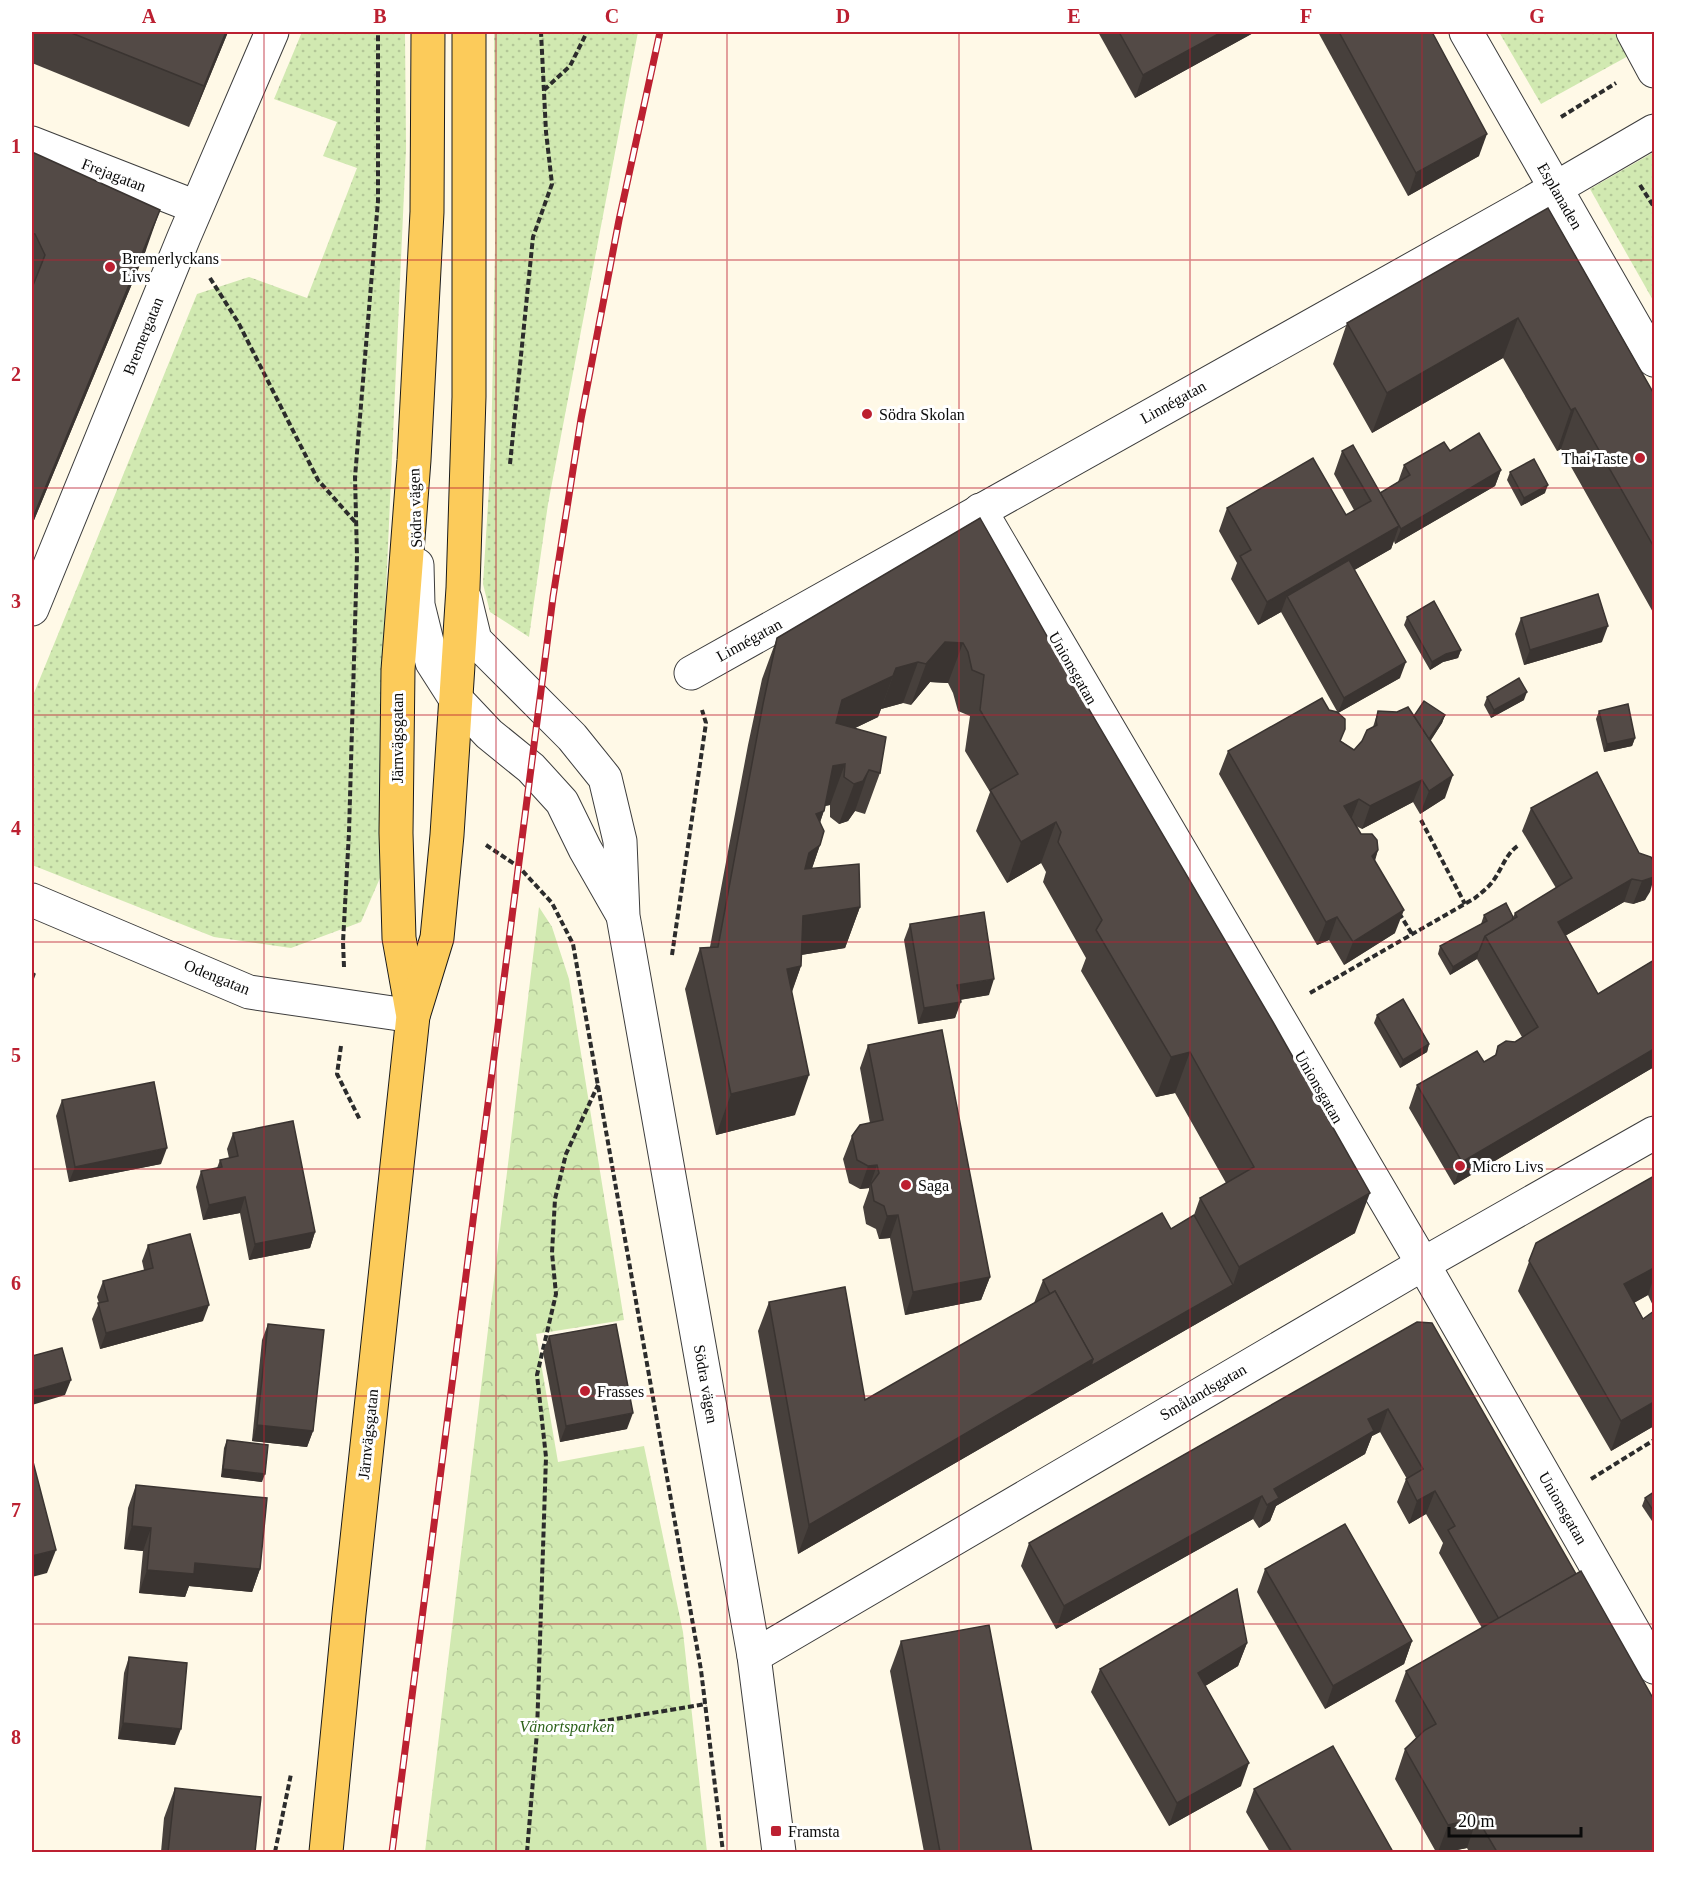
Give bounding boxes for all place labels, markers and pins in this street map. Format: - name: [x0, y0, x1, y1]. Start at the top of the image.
- place label: Bremerlyckans Livs: [122, 250, 219, 285]
- marker: Bremerlyckans Livs: [103, 260, 117, 274]
- place label: Södra Skolan: [879, 406, 965, 423]
- marker: Södra Skolan: [860, 407, 874, 421]
- place label: Thai Taste: [1561, 450, 1628, 467]
- marker: Thai Taste: [1633, 451, 1647, 465]
- place label: Micro Livs: [1472, 1158, 1544, 1175]
- marker: Micro Livs: [1453, 1159, 1467, 1173]
- place label: Saga: [918, 1177, 949, 1195]
- marker: Saga: [899, 1178, 913, 1192]
- place label: Frasses: [597, 1383, 644, 1400]
- marker: Frasses: [578, 1384, 592, 1398]
- place label: Framsta: [788, 1823, 840, 1840]
- marker: Framsta: [769, 1824, 783, 1838]

